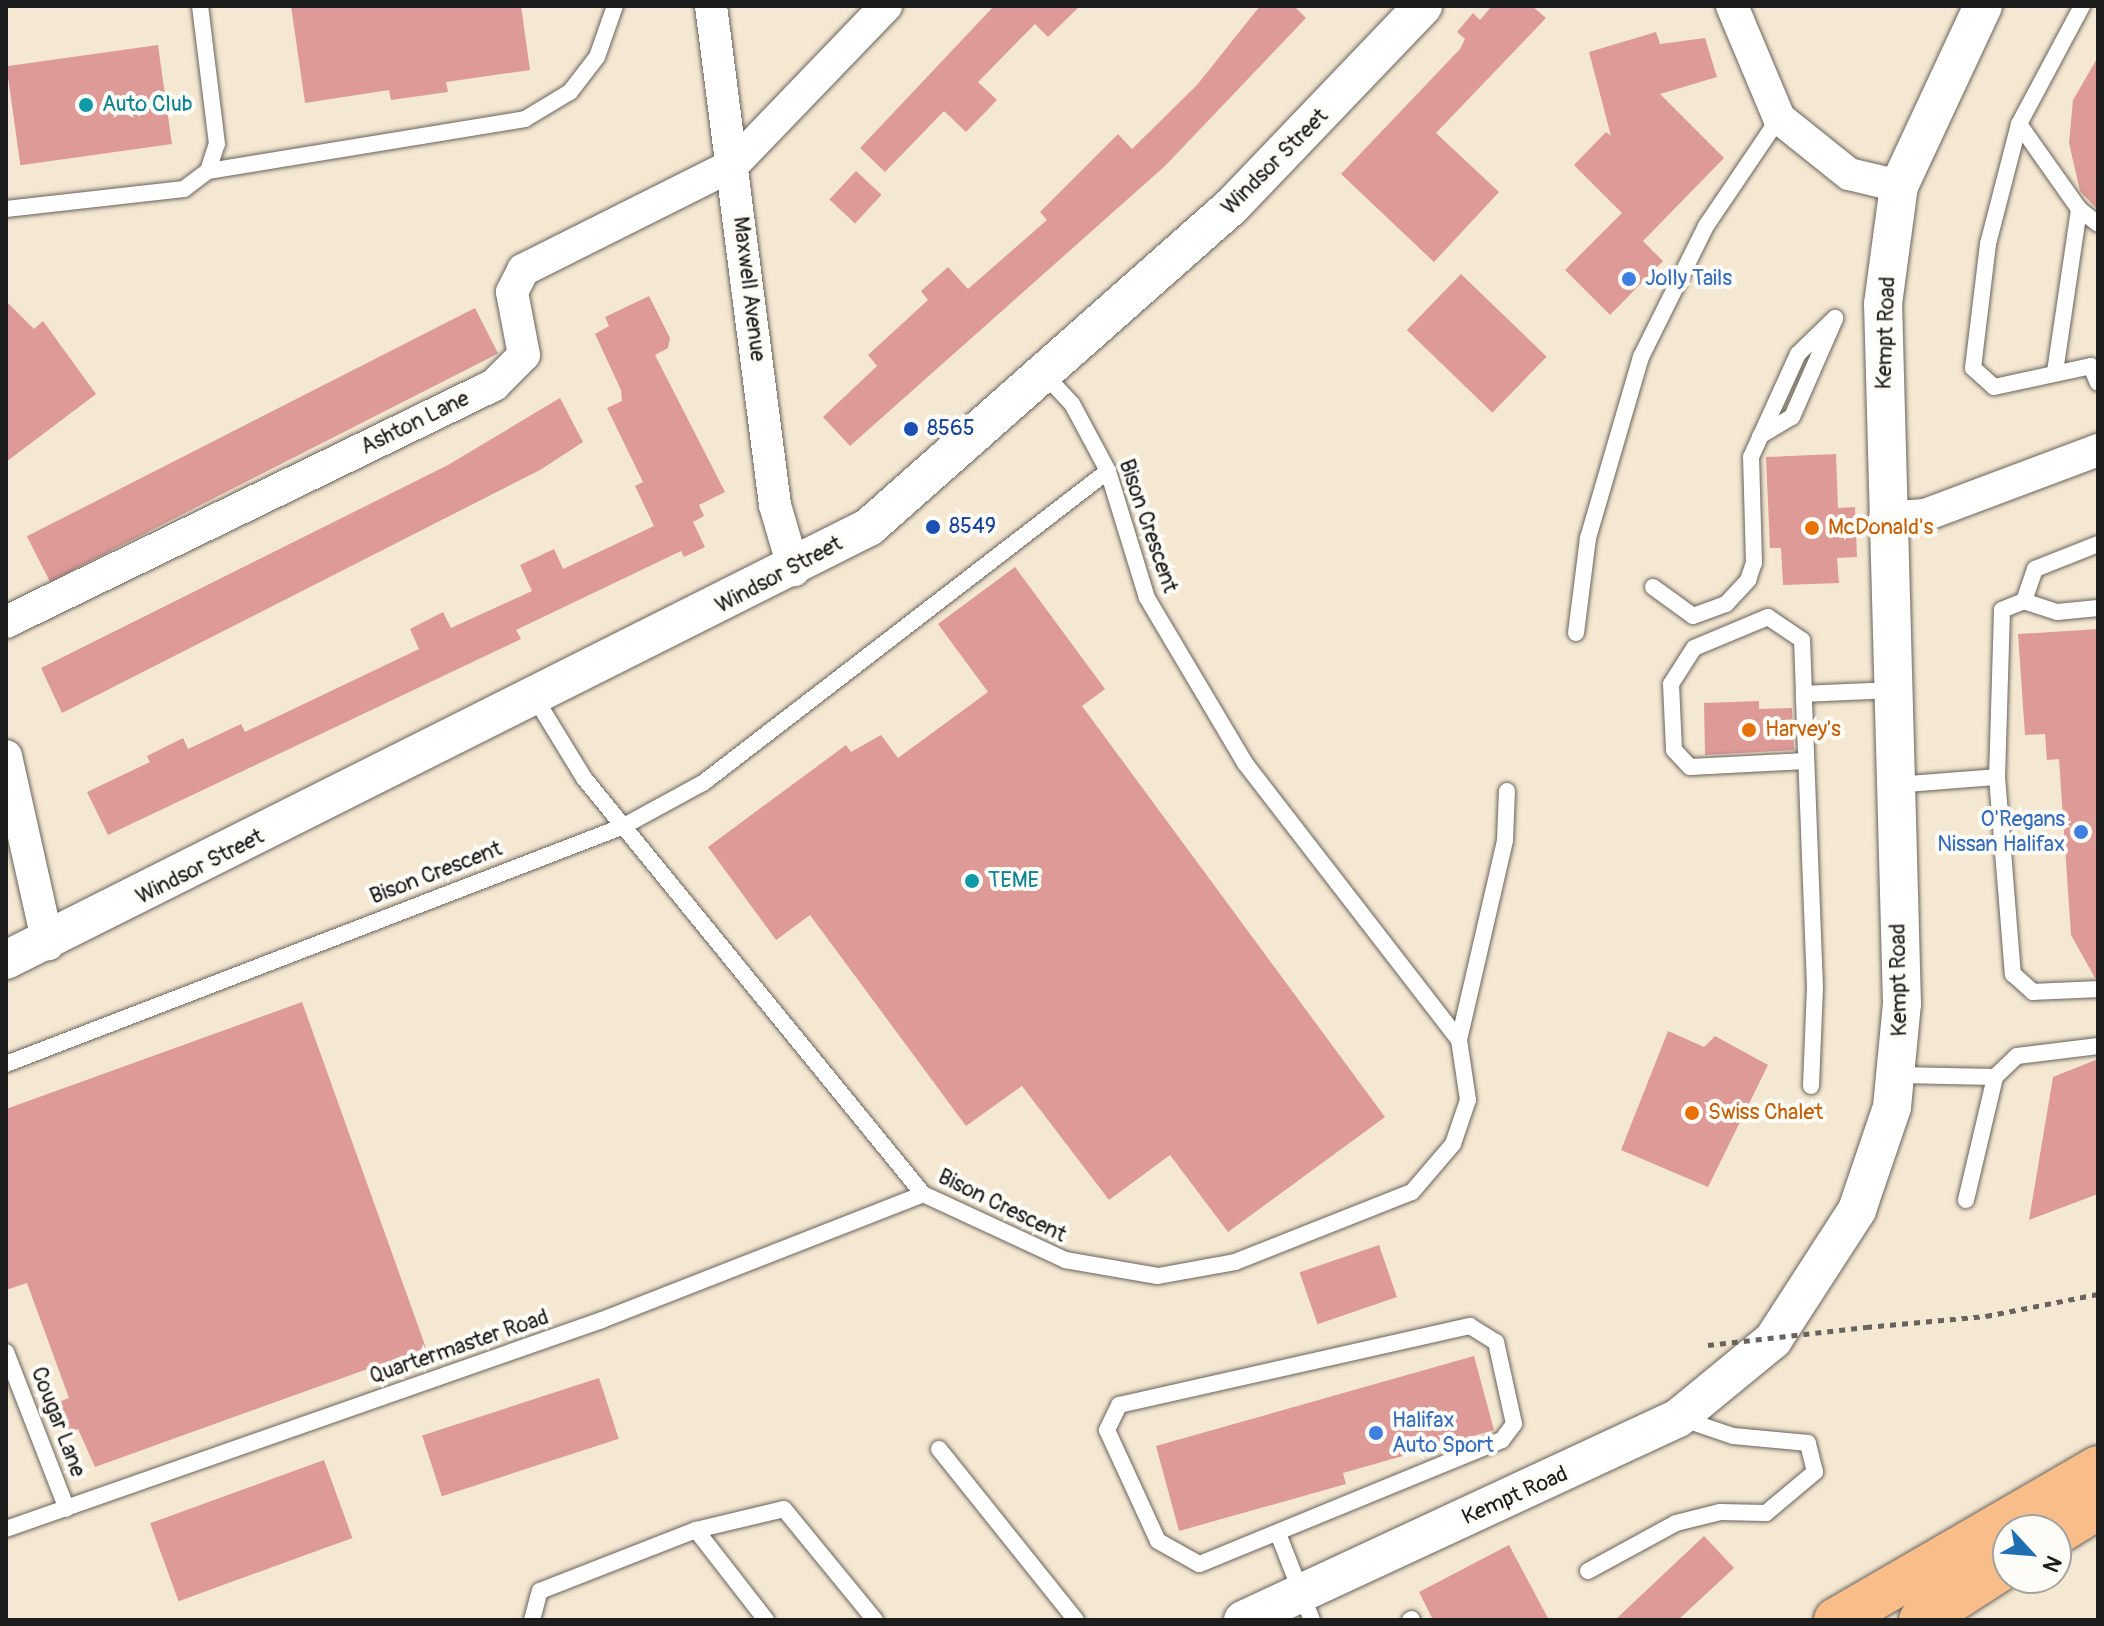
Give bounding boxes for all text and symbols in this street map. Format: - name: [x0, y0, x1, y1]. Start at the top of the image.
- place label: Auto Club: [102, 92, 193, 118]
- marker: Auto Club: [77, 96, 95, 114]
- street label: Windsor Street: [1216, 103, 1334, 221]
- street label: Maxwell Avenue: [727, 215, 771, 363]
- place label: Jolly Tails: [1645, 266, 1732, 292]
- marker: Jolly Tails: [1620, 270, 1638, 288]
- street label: Kempt Road: [1871, 276, 1901, 390]
- street label: Ashton Lane: [356, 385, 474, 461]
- place label: 8565: [927, 416, 975, 442]
- marker: 8565: [902, 420, 920, 438]
- street label: Bison Crescent: [1113, 456, 1183, 596]
- place label: 8549: [949, 514, 996, 540]
- place label: McDonald's: [1828, 515, 1933, 541]
- marker: 8549: [924, 518, 942, 536]
- marker: McDonald's: [1803, 519, 1821, 537]
- street label: Windsor Street: [711, 531, 847, 619]
- place label: Harvey's: [1765, 717, 1841, 743]
- marker: Harvey's: [1740, 721, 1758, 739]
- place label: O'Regans Nissan Halifax: [1937, 806, 2065, 858]
- marker: O'Regans Nissan Halifax: [2072, 823, 2090, 841]
- street label: Windsor Street: [132, 824, 268, 910]
- street label: Bison Crescent: [366, 836, 506, 910]
- place label: TEME: [988, 868, 1039, 894]
- marker: TEME: [963, 872, 981, 890]
- street label: Kempt Road: [1885, 923, 1913, 1037]
- place label: Swiss Chalet: [1708, 1100, 1823, 1126]
- marker: Swiss Chalet: [1683, 1104, 1701, 1122]
- street label: Bison Crescent: [934, 1164, 1070, 1248]
- street label: Quartermaster Road: [366, 1304, 552, 1390]
- street label: Cougar Lane: [25, 1363, 91, 1481]
- place label: Halifax Auto Sport: [1392, 1407, 1494, 1458]
- marker: Halifax Auto Sport: [1367, 1424, 1385, 1442]
- street label: Kempt Road: [1458, 1461, 1572, 1531]
- north arrow: [1992, 1514, 2072, 1594]
- text: N: [2036, 1551, 2068, 1576]

